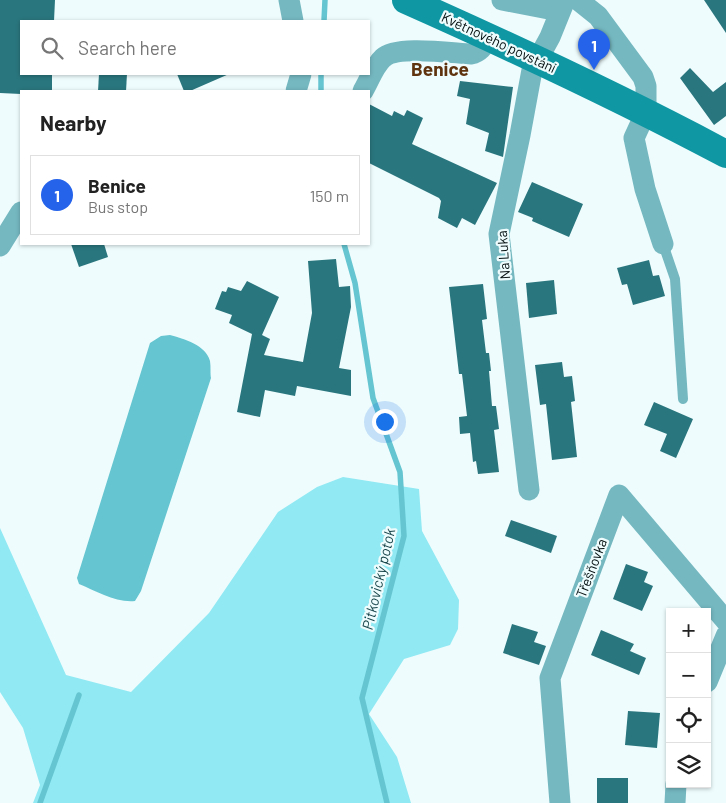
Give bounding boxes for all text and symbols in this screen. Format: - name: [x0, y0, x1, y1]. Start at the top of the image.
- street label: Květnového povstání: [439, 8, 559, 76]
- search box: [20, 20, 370, 75]
- pin: 1: [578, 29, 610, 70]
- icon: search: [38, 34, 66, 62]
- text: Search here: [78, 36, 177, 59]
- district label: Benice: [411, 57, 469, 80]
- text: Nearby: [40, 110, 106, 135]
- text: Benice: [88, 174, 146, 197]
- text: 1: [54, 186, 60, 205]
- text: 150 m: [310, 186, 349, 205]
- text: Bus stop: [88, 197, 148, 216]
- street label: Na Luka: [493, 230, 513, 280]
- your location: [372, 409, 398, 435]
- water label: Pitkovický potok: [358, 526, 399, 631]
- street label: Třešňovka: [572, 536, 610, 600]
- map controls: [666, 608, 711, 788]
- button: +: [666, 608, 711, 653]
- button: −: [666, 653, 711, 698]
- button: locate: [666, 698, 711, 743]
- button: layers: [666, 743, 711, 788]

